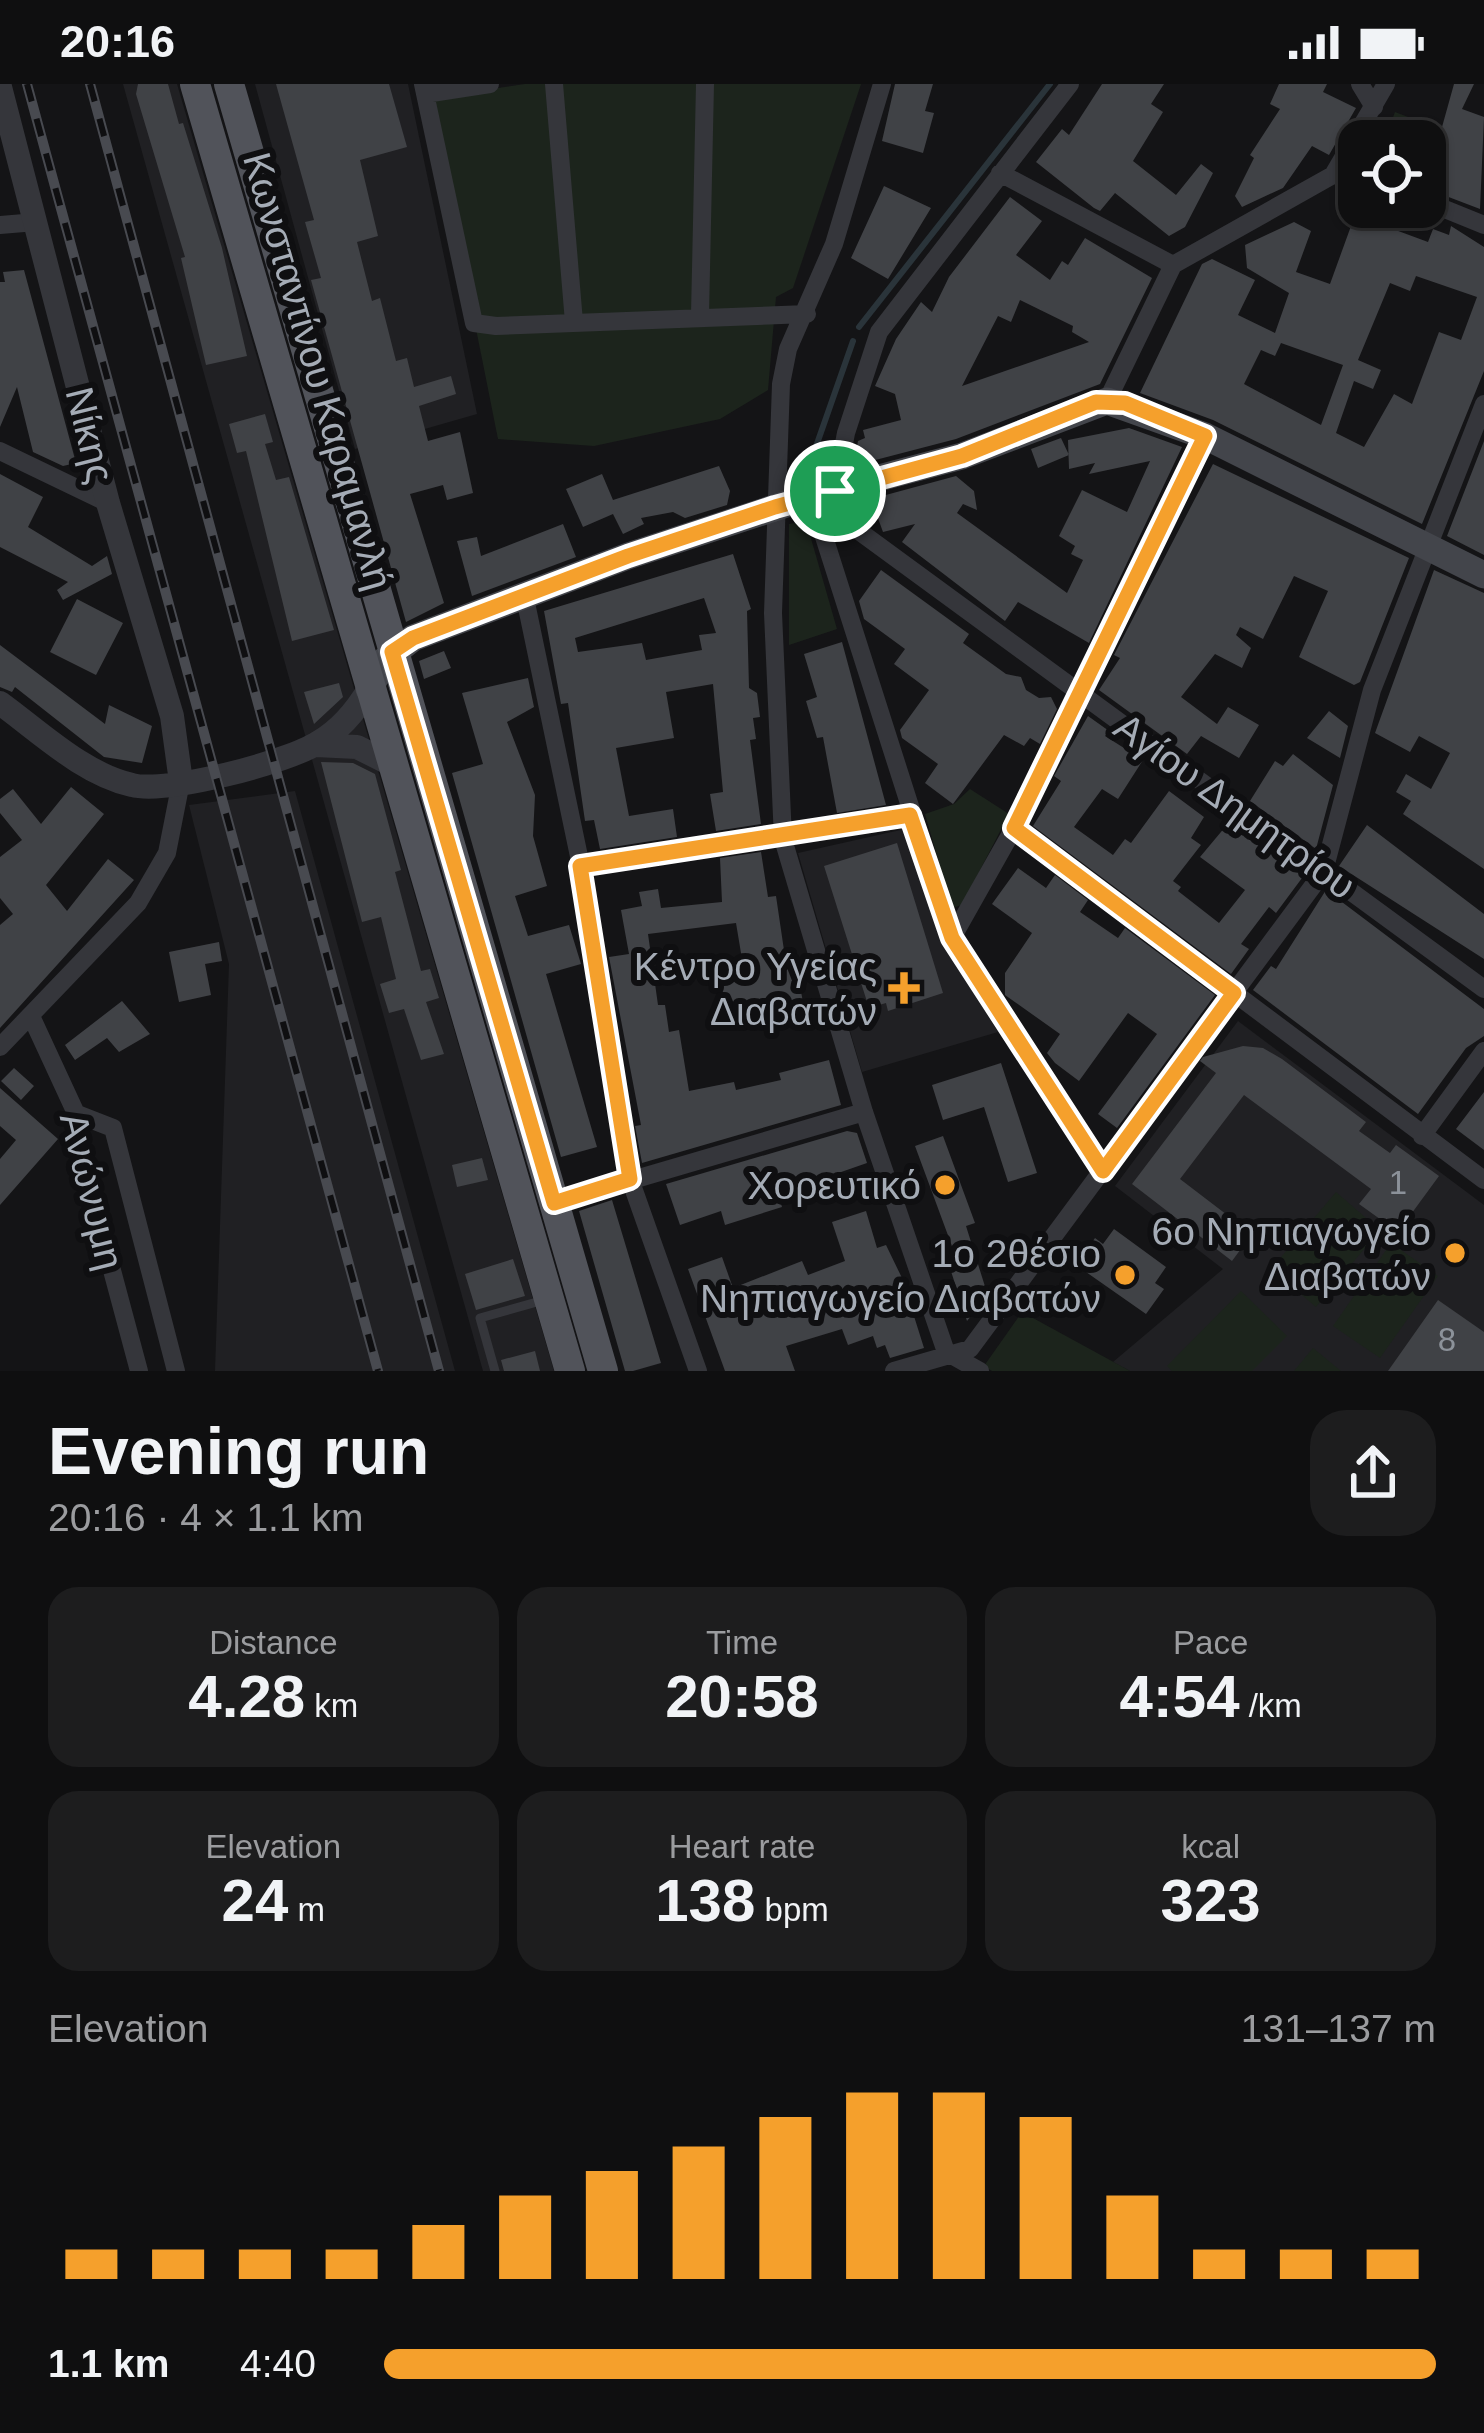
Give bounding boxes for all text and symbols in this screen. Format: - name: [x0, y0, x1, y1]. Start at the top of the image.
- text: 20:16: [60, 16, 175, 67]
- map controls: [1338, 120, 1446, 228]
- button: locate: [1338, 120, 1446, 228]
- street label: Κωνσταντίνου Καραμανλή: [235, 148, 401, 594]
- street label: Νίκης: [57, 383, 123, 487]
- pin: [784, 440, 886, 542]
- icon: arrive: [802, 458, 868, 524]
- street label: Αγίου Δημητρίου: [1107, 704, 1363, 908]
- place label: Κέντρο Υγείας Διαβατών: [634, 945, 877, 1033]
- marker: Κέντρο Υγείας Διαβατών: [888, 972, 920, 1004]
- street label: Ανώνυμη: [52, 1108, 132, 1274]
- place label: Χορευτικό: [748, 1164, 921, 1207]
- house number: 1: [1389, 1164, 1407, 1201]
- marker: Χορευτικό: [932, 1172, 958, 1198]
- place label: 6ο Νηπιαγωγείο Διαβατών: [1152, 1210, 1431, 1298]
- place label: 1ο 2θέσιο Νηπιαγωγείο Διαβατών: [700, 1232, 1101, 1320]
- marker: 6ο Νηπιαγωγείο Διαβατών: [1442, 1240, 1468, 1266]
- marker: 1ο 2θέσιο Νηπιαγωγείο Διαβατών: [1112, 1262, 1138, 1288]
- house number: 8: [1438, 1321, 1456, 1358]
- button: share: [1310, 1410, 1436, 1536]
- text: Evening run: [48, 1414, 429, 1488]
- text: 20:16 · 4 × 1.1 km: [48, 1496, 363, 1539]
- text: Distance: [209, 1624, 338, 1661]
- text: Time: [706, 1624, 778, 1661]
- text: Pace: [1173, 1624, 1248, 1661]
- text: 4.28: [188, 1663, 305, 1730]
- text: 20:58: [665, 1663, 819, 1730]
- text: 4:54: [1119, 1663, 1240, 1730]
- text: km: [305, 1687, 358, 1724]
- text: /km: [1240, 1687, 1302, 1724]
- text: Elevation: [205, 1828, 341, 1865]
- text: Heart rate: [669, 1828, 815, 1865]
- text: kcal: [1181, 1828, 1240, 1865]
- text: 24: [222, 1867, 288, 1934]
- text: 138: [655, 1867, 755, 1934]
- text: 323: [1161, 1867, 1261, 1934]
- text: m: [288, 1891, 325, 1928]
- text: bpm: [755, 1891, 829, 1928]
- text: Elevation: [48, 2007, 208, 2050]
- text: 131–137 m: [1241, 2007, 1436, 2050]
- text: 1.1 km: [48, 2342, 169, 2385]
- text: 4:40: [240, 2342, 316, 2385]

